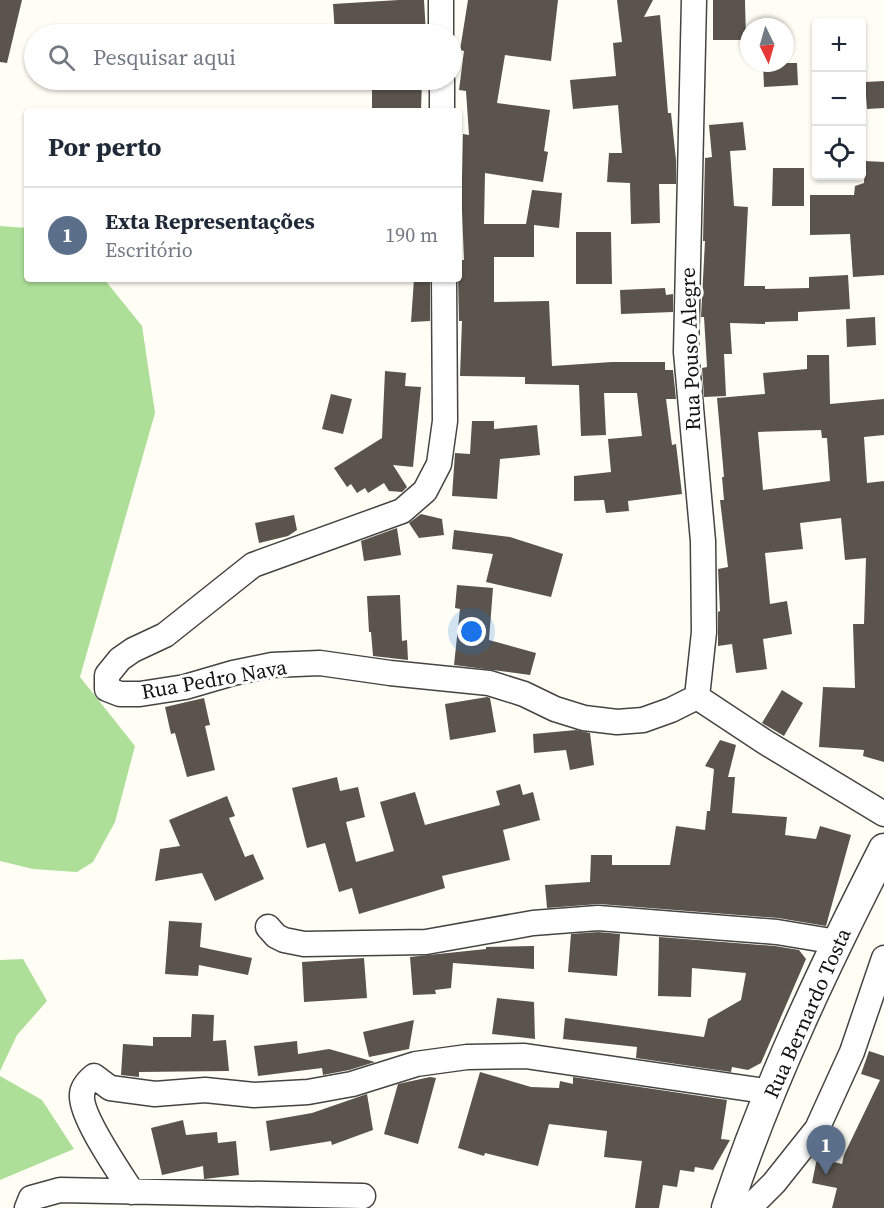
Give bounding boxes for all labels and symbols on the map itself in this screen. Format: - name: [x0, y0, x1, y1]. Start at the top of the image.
- north arrow: [740, 18, 794, 72]
- street label: Rua Pouso Alegre: [673, 267, 707, 431]
- your location: [457, 617, 486, 646]
- street label: Rua Pedro Nava: [139, 652, 289, 706]
- street label: Rua Bernardo Tosta: [756, 923, 858, 1103]
- pin: 1: [806, 1126, 846, 1175]

